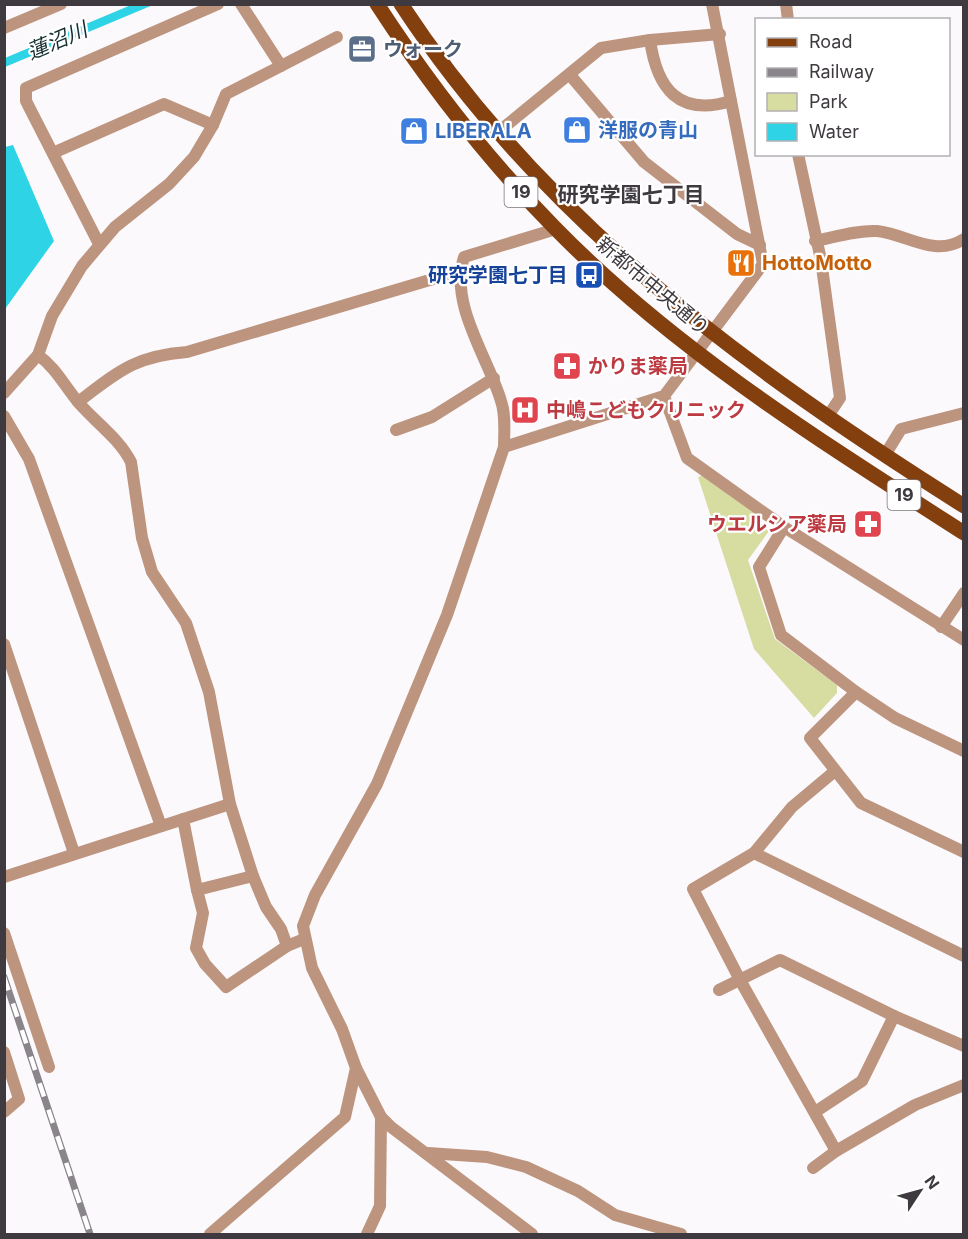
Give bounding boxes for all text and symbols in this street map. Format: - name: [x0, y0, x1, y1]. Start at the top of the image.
- water label: 蓮沼川: [23, 16, 93, 64]
- legend: [755, 18, 950, 156]
- text: Road: [809, 31, 852, 52]
- office icon: ウォーク: [346, 33, 378, 65]
- place label: ウォーク: [383, 37, 463, 61]
- text: Railway: [809, 61, 874, 82]
- text: Park: [809, 91, 848, 112]
- shop icon: 洋服の青山: [561, 114, 593, 146]
- shop icon: LIBERALA: [398, 115, 430, 147]
- place label: 洋服の青山: [598, 118, 698, 142]
- place label: LIBERALA: [435, 119, 532, 143]
- text: Water: [809, 121, 859, 142]
- road number: 19: [504, 177, 538, 207]
- district label: 研究学園七丁目: [558, 182, 705, 207]
- street label: 新都市中央通り: [592, 232, 714, 340]
- restaurant icon: HottoMotto: [725, 247, 757, 279]
- place label: HottoMotto: [762, 251, 872, 275]
- bus stop icon: 研究学園七丁目: [573, 259, 605, 291]
- place label: 研究学園七丁目: [428, 263, 568, 287]
- pharmacy icon: かりま薬局: [551, 350, 583, 382]
- place label: かりま薬局: [588, 354, 688, 378]
- hospital icon: 中嶋こどもクリニック: [509, 394, 541, 426]
- place label: 中嶋こどもクリニック: [546, 398, 746, 422]
- road number: 19: [888, 480, 920, 510]
- pharmacy icon: ウエルシア薬局: [852, 508, 884, 540]
- place label: ウエルシア薬局: [707, 512, 847, 536]
- north arrow: [890, 1161, 950, 1221]
- text: N: [920, 1171, 944, 1193]

